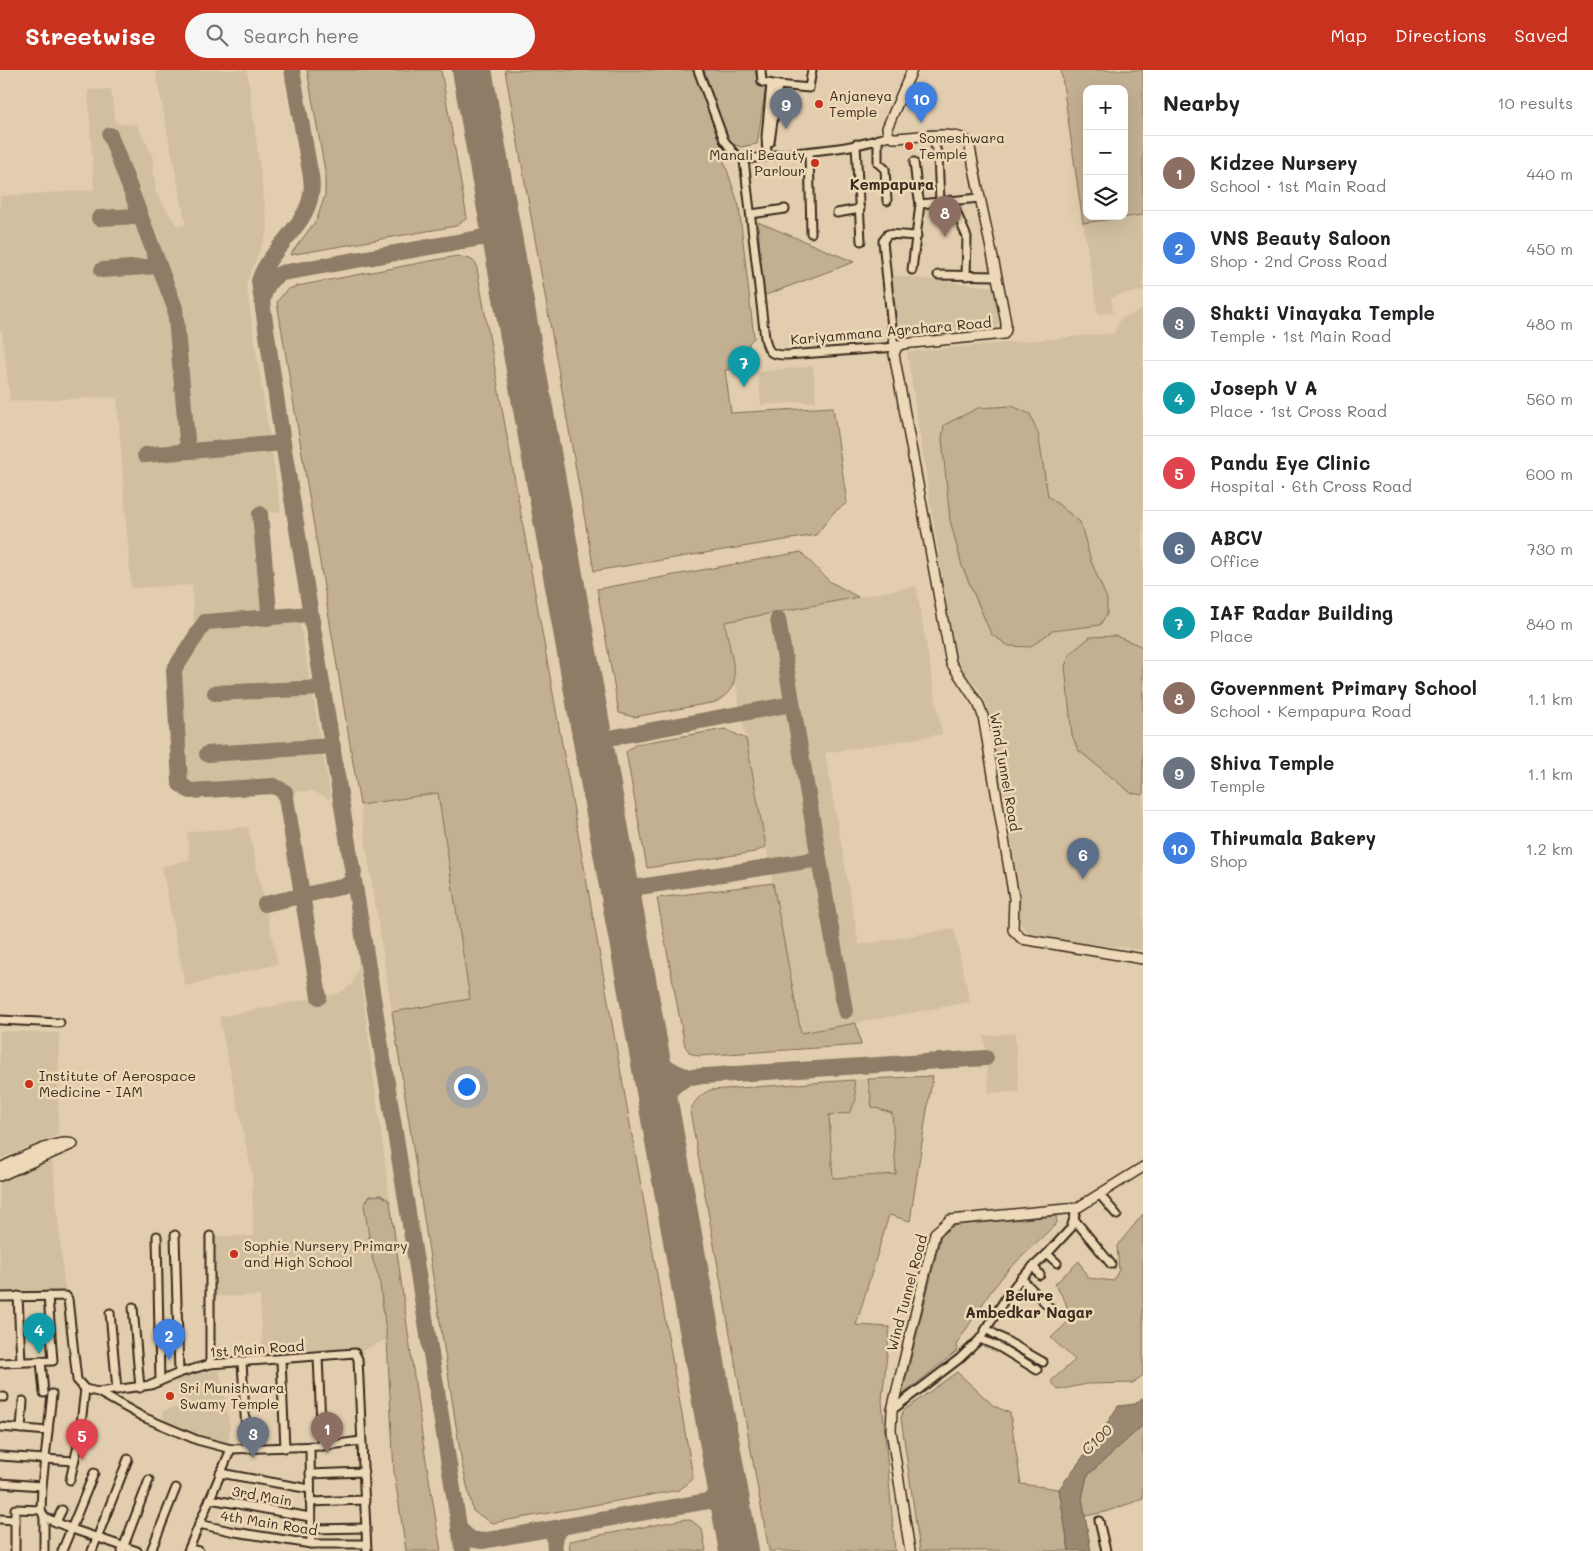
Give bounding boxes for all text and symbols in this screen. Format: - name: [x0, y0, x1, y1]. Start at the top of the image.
- search box: [185, 13, 535, 58]
- text: Streetwise: [25, 20, 155, 51]
- icon: search: [203, 21, 231, 49]
- text: Search here: [243, 23, 359, 48]
- text: Map: [1330, 23, 1367, 47]
- text: Directions: [1395, 23, 1487, 47]
- text: Saved: [1515, 23, 1568, 47]
- pin: 10: [905, 82, 937, 123]
- map controls: [1083, 85, 1128, 220]
- button: +: [1083, 85, 1128, 130]
- place label: Anjaneya Temple: [829, 86, 892, 121]
- pin: 9: [770, 88, 802, 129]
- text: Nearby: [1163, 89, 1240, 116]
- text: 10 results: [1498, 92, 1573, 113]
- marker: Anjaneya Temple: [813, 98, 825, 110]
- place label: Someshwara Temple: [919, 128, 1005, 163]
- button: −: [1083, 130, 1128, 175]
- marker: Someshwara Temple: [903, 140, 915, 152]
- place label: Manali Beauty Parlour: [709, 145, 805, 180]
- text: Kidzee Nursery: [1210, 150, 1357, 175]
- marker: Manali Beauty Parlour: [809, 157, 821, 169]
- text: 1: [1175, 163, 1183, 184]
- text: 440 m: [1526, 163, 1573, 184]
- district label: Kempapura: [850, 174, 934, 194]
- button: layers: [1083, 175, 1128, 220]
- text: School · 1st Main Road: [1210, 175, 1386, 196]
- pin: 8: [929, 196, 961, 237]
- text: VNS Beauty Saloon: [1210, 225, 1391, 250]
- text: 2: [1175, 238, 1183, 259]
- text: 450 m: [1527, 238, 1573, 259]
- text: Shop · 2nd Cross Road: [1210, 250, 1387, 271]
- text: Shakti Vinayaka Temple: [1210, 300, 1435, 325]
- street label: Kariyammana Agrahara Road: [790, 312, 992, 349]
- text: 3: [1174, 313, 1184, 334]
- text: 480 m: [1526, 313, 1573, 334]
- text: Temple · 1st Main Road: [1210, 325, 1391, 346]
- pin: 7: [728, 346, 760, 387]
- text: Joseph V A: [1210, 375, 1317, 400]
- text: 4: [1174, 388, 1184, 409]
- text: 560 m: [1526, 388, 1573, 409]
- text: Place · 1st Cross Road: [1210, 400, 1387, 421]
- text: Pandu Eye Clinic: [1210, 450, 1370, 475]
- text: 5: [1174, 463, 1184, 484]
- text: 600 m: [1526, 463, 1573, 484]
- text: Hospital · 6th Cross Road: [1210, 475, 1412, 496]
- text: ABCV: [1210, 525, 1263, 550]
- text: 6: [1174, 538, 1184, 559]
- text: 730 m: [1527, 538, 1573, 559]
- text: Office: [1210, 550, 1259, 571]
- text: IAF Radar Building: [1210, 600, 1393, 625]
- text: 7: [1175, 613, 1183, 634]
- text: 840 m: [1526, 613, 1573, 634]
- text: Place: [1210, 625, 1253, 646]
- text: Government Primary School: [1210, 675, 1477, 700]
- text: 8: [1174, 688, 1184, 709]
- text: 1.1 km: [1528, 688, 1573, 709]
- text: School · Kempapura Road: [1210, 700, 1411, 721]
- street label: Wind Tunnel Road: [986, 711, 1025, 833]
- text: Shiva Temple: [1210, 750, 1334, 775]
- text: 9: [1174, 763, 1184, 784]
- text: 1.1 km: [1528, 763, 1573, 784]
- text: Temple: [1210, 775, 1265, 796]
- text: Thirumala Bakery: [1210, 825, 1376, 850]
- pin: 6: [1067, 838, 1099, 879]
- text: 10: [1170, 838, 1188, 859]
- text: 1.2 km: [1526, 838, 1573, 859]
- text: Shop: [1210, 850, 1247, 871]
- place label: Institute of Aerospace Medicine - IAM: [39, 1066, 196, 1101]
- your location: [454, 1074, 480, 1100]
- marker: Institute of Aerospace Medicine - IAM: [23, 1078, 35, 1090]
- street label: Wind Tunnel Road: [882, 1232, 931, 1353]
- place label: Sophie Nursery Primary and High School: [244, 1236, 408, 1271]
- marker: Sophie Nursery Primary and High School: [228, 1248, 240, 1260]
- district label: Belure Ambedkar Nagar: [965, 1285, 1093, 1322]
- pin: 4: [23, 1313, 55, 1354]
- pin: 2: [153, 1319, 185, 1360]
- street label: 1st Main Road: [209, 1336, 305, 1361]
- place label: Sri Munishwara Swamy Temple: [180, 1378, 285, 1413]
- marker: Sri Munishwara Swamy Temple: [164, 1390, 176, 1402]
- pin: 1: [311, 1412, 343, 1453]
- pin: 3: [237, 1417, 269, 1458]
- pin: 5: [66, 1419, 98, 1460]
- water label: C100: [1076, 1419, 1117, 1459]
- street label: 3rd Main: [231, 1481, 294, 1510]
- street label: 4th Main Road: [219, 1505, 319, 1540]

